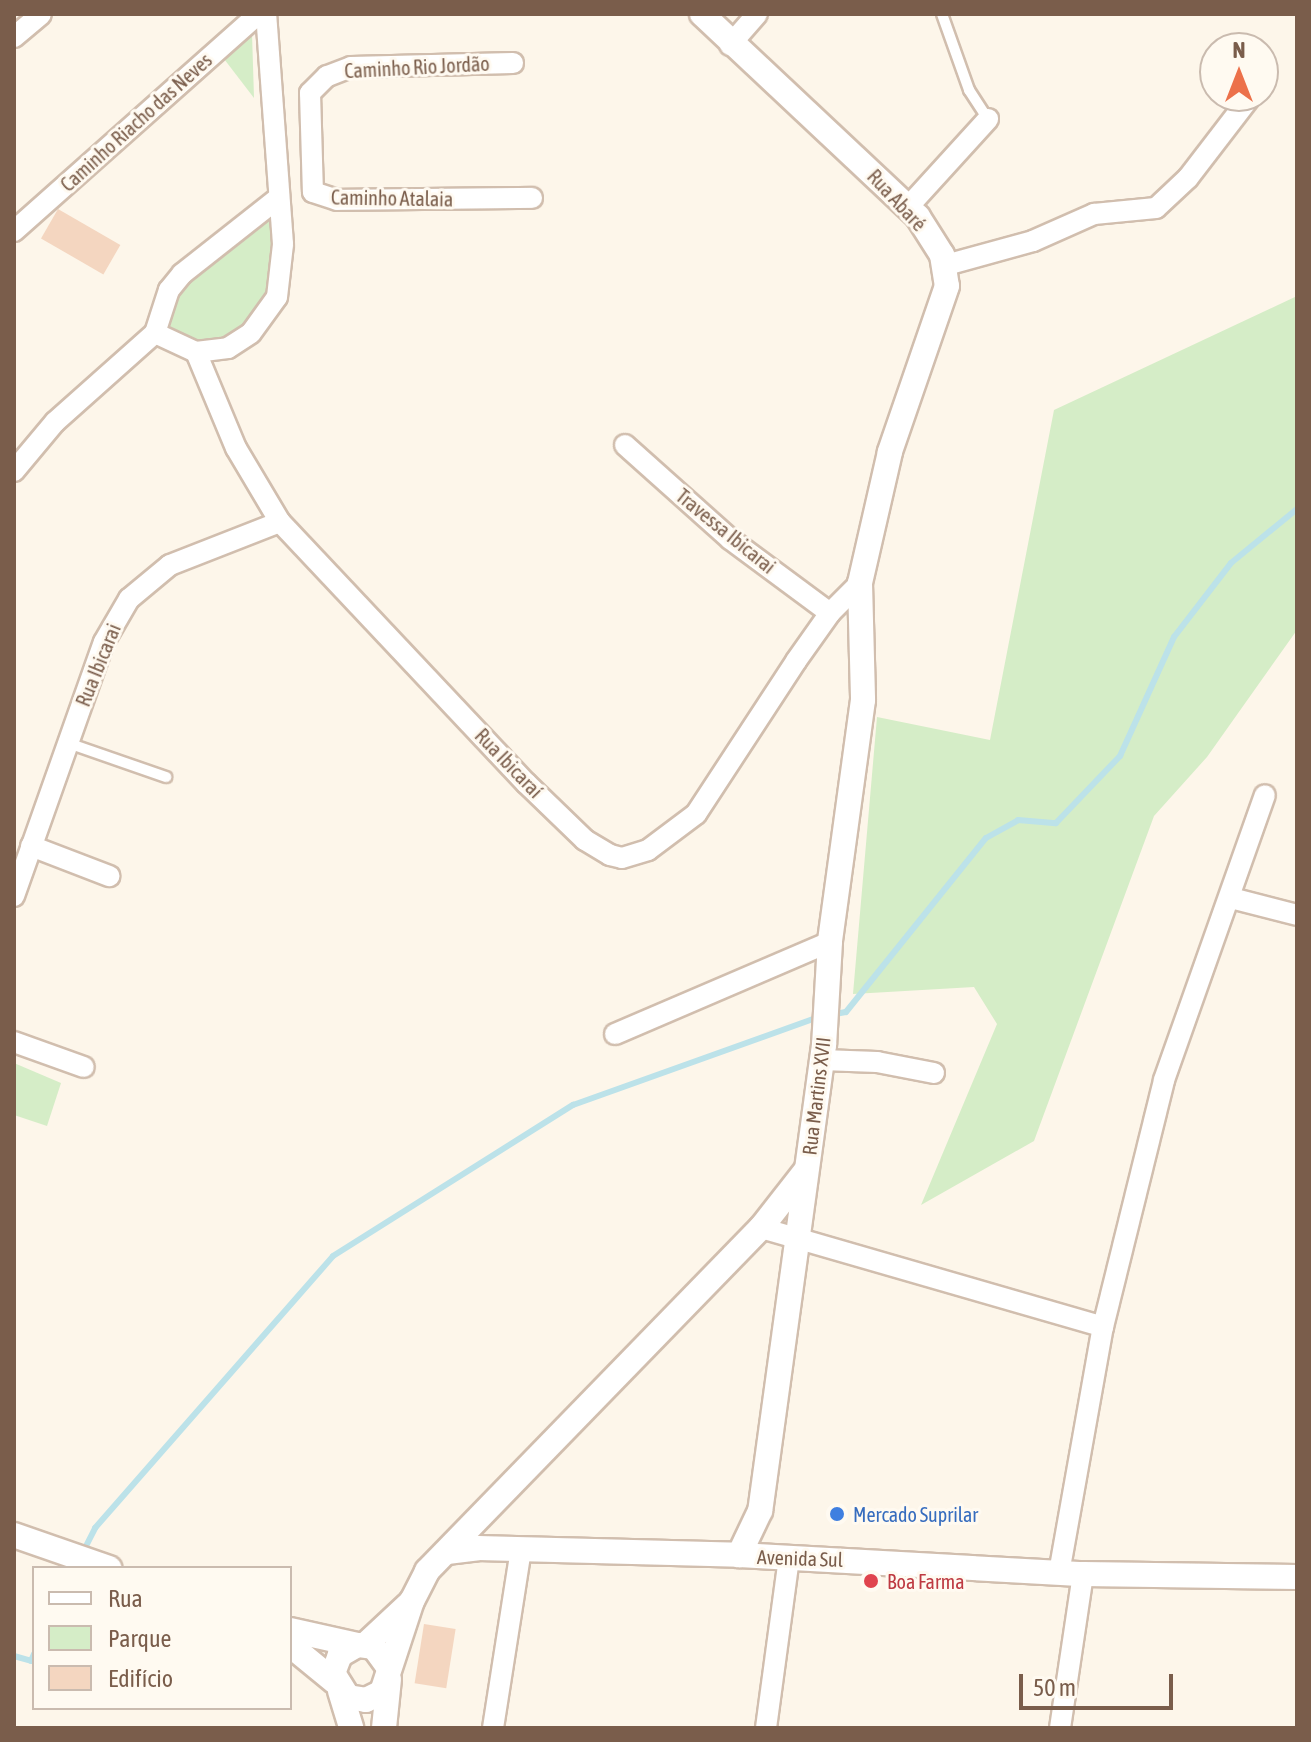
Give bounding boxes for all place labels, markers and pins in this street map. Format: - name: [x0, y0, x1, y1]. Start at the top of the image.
- place label: Mercado Suprilar: [853, 1502, 978, 1526]
- marker: Mercado Suprilar: [828, 1505, 846, 1523]
- place label: Boa Farma: [887, 1569, 964, 1593]
- marker: Boa Farma: [862, 1572, 880, 1590]

